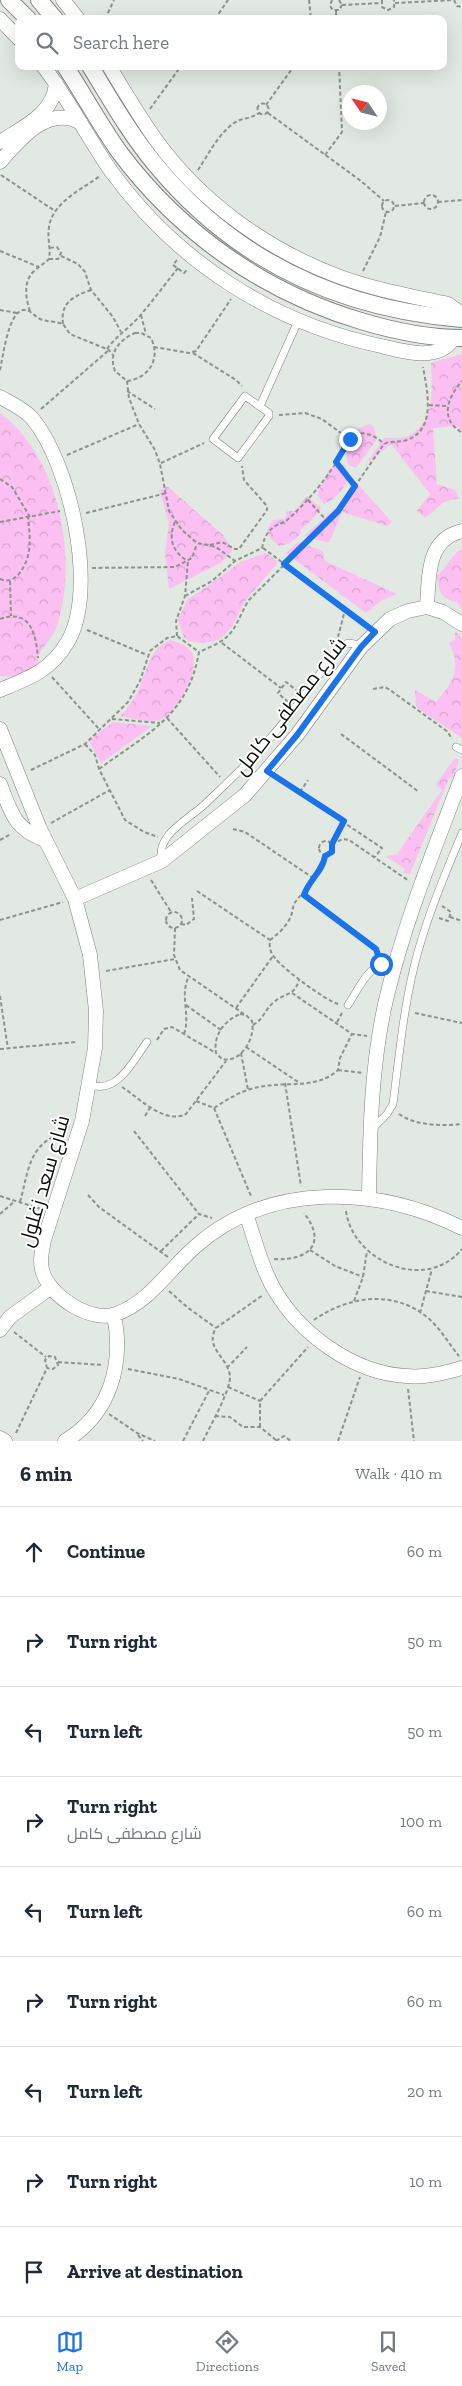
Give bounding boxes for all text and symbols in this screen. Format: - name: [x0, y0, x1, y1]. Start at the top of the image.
- search box: [15, 15, 447, 70]
- icon: search: [33, 29, 61, 57]
- text: Search here: [73, 31, 169, 54]
- north arrow: [342, 85, 387, 130]
- route end: [339, 428, 362, 451]
- street label: شارع مصطفى كامل: [229, 632, 353, 781]
- route start: [370, 953, 393, 976]
- street label: شارع سعد زغلول: [14, 1112, 76, 1250]
- text: 6 min: [20, 1461, 72, 1486]
- text: Walk · 410 m: [355, 1464, 442, 1483]
- icon: ahead: [20, 1538, 48, 1566]
- text: Continue: [67, 1540, 145, 1563]
- text: 60 m: [407, 1542, 442, 1561]
- icon: right: [20, 1628, 48, 1656]
- text: Turn right: [67, 1630, 157, 1653]
- text: 50 m: [407, 1632, 442, 1651]
- icon: left: [20, 1718, 48, 1746]
- text: Turn left: [67, 1720, 142, 1743]
- text: 50 m: [407, 1722, 442, 1741]
- text: Turn right: [67, 1795, 157, 1818]
- icon: right: [20, 1808, 48, 1836]
- text: 100 m: [400, 1812, 442, 1831]
- text: شارع مصطفى كامل: [67, 1824, 202, 1843]
- icon: left: [20, 1898, 48, 1926]
- text: Turn left: [67, 1900, 142, 1923]
- text: 60 m: [407, 1902, 442, 1921]
- icon: right: [20, 1988, 48, 2016]
- text: Turn right: [67, 1990, 157, 2013]
- text: 60 m: [407, 1992, 442, 2011]
- icon: left: [20, 2078, 48, 2106]
- text: Turn left: [67, 2080, 142, 2103]
- text: 20 m: [407, 2082, 442, 2101]
- icon: right: [20, 2168, 48, 2196]
- text: Turn right: [67, 2170, 157, 2193]
- text: 10 m: [409, 2172, 442, 2191]
- icon: arrive: [20, 2258, 48, 2286]
- text: Arrive at destination: [67, 2260, 243, 2283]
- tab: Map: [56, 2328, 84, 2375]
- tab: Directions: [196, 2328, 259, 2375]
- tab: Saved: [371, 2328, 406, 2375]

